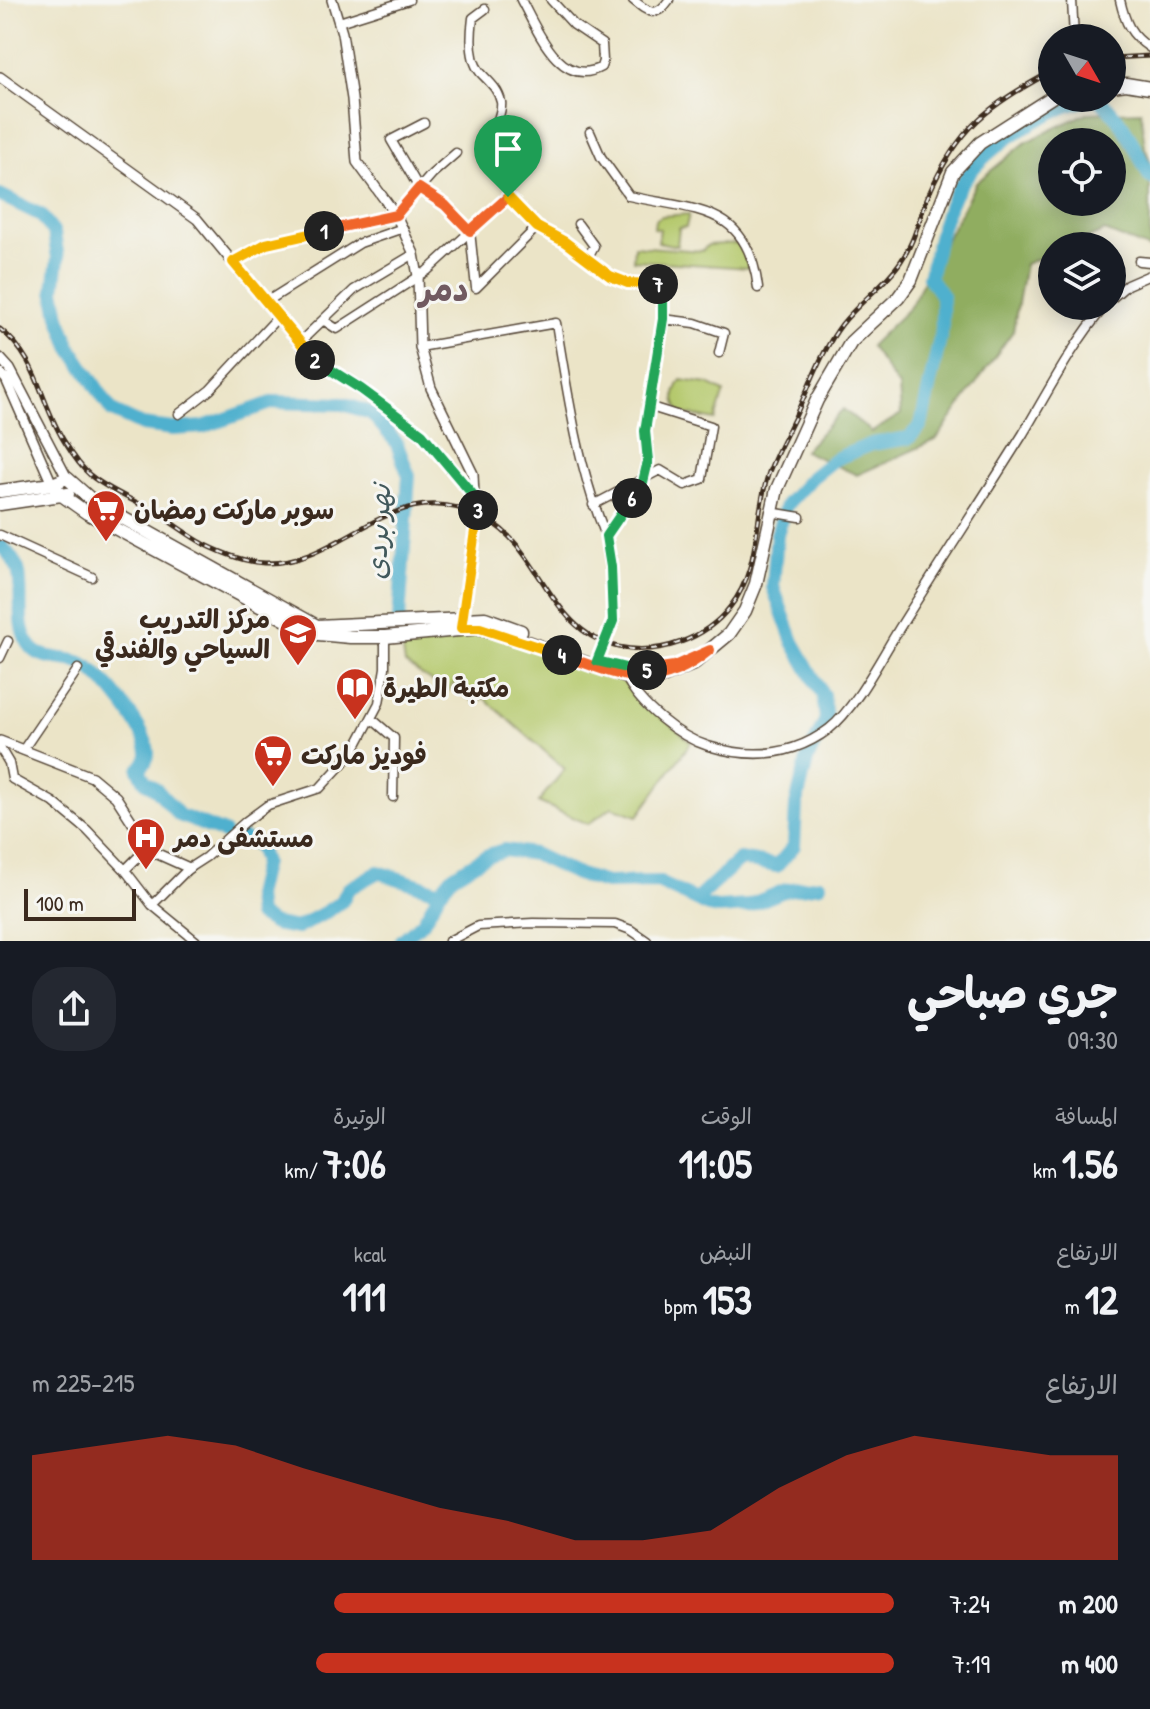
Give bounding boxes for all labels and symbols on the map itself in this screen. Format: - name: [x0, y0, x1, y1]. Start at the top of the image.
- north arrow: [1038, 24, 1126, 112]
- pin: [474, 115, 542, 197]
- pin: 1: [304, 211, 344, 251]
- pin: 7: [638, 264, 678, 304]
- district label: دمر: [417, 266, 468, 312]
- pin: 2: [295, 340, 335, 380]
- pin: 6: [612, 478, 652, 518]
- water label: نهر بردى: [357, 480, 400, 581]
- supermarket icon: سوبر ماركت رمضان: [85, 488, 127, 543]
- pin: 3: [458, 490, 498, 530]
- place label: سوبر ماركت رمضان: [134, 492, 334, 527]
- place label: مركز التدريب السياحي والفندقي: [95, 601, 270, 673]
- school or university icon: مركز التدريب السياحي والفندقي: [277, 612, 319, 667]
- pin: 4: [542, 635, 582, 675]
- pin: 5: [627, 650, 667, 690]
- library icon: مكتبة الطيرة: [334, 666, 376, 721]
- place label: مكتبة الطيرة: [383, 670, 509, 705]
- supermarket icon: فوديز ماركت: [252, 733, 294, 788]
- place label: فوديز ماركت: [301, 737, 427, 772]
- hospital icon: مستشفى دمر: [125, 816, 167, 871]
- place label: مستشفى دمر: [171, 820, 314, 855]
- scale bar: [24, 885, 136, 921]

